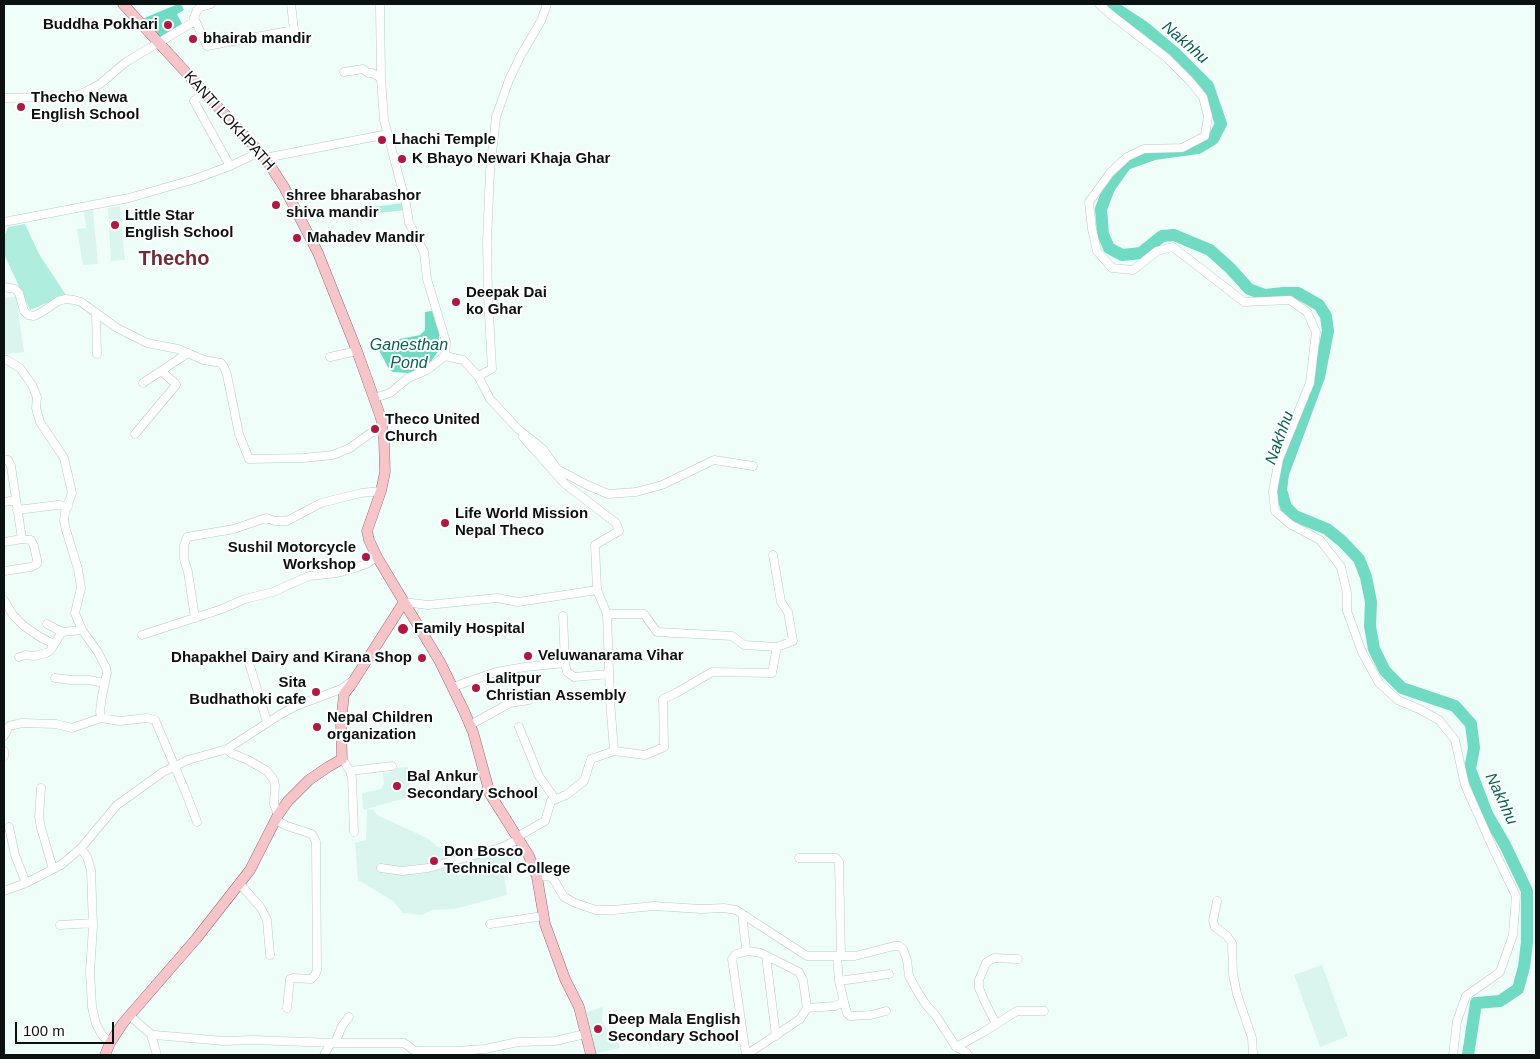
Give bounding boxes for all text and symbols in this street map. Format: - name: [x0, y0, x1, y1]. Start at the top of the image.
- place label: Buddha Pokhari: [43, 16, 158, 34]
- water label: Nakhhu: [1158, 18, 1212, 68]
- marker: Buddha Pokhari: [162, 19, 174, 31]
- place label: bhairab mandir: [203, 30, 311, 48]
- marker: bhairab mandir: [187, 33, 199, 45]
- street label: KANTI LOKHPATH: [180, 68, 278, 174]
- place label: Thecho Newa English School: [31, 89, 139, 124]
- marker: Thecho Newa English School: [15, 101, 27, 113]
- place label: Lhachi Temple: [392, 131, 496, 149]
- marker: Lhachi Temple: [376, 134, 388, 146]
- place label: K Bhayo Newari Khaja Ghar: [412, 150, 610, 168]
- marker: K Bhayo Newari Khaja Ghar: [396, 153, 408, 165]
- place label: shree bharabashor shiva mandir: [286, 187, 421, 222]
- marker: shree bharabashor shiva mandir: [270, 199, 282, 211]
- place label: Little Star English School: [125, 207, 233, 242]
- marker: Little Star English School: [109, 219, 121, 231]
- place label: Mahadev Mandir: [307, 229, 425, 247]
- marker: Mahadev Mandir: [291, 232, 303, 244]
- district label: Thecho: [138, 247, 210, 271]
- place label: Deepak Dai ko Ghar: [466, 284, 547, 319]
- marker: Deepak Dai ko Ghar: [450, 296, 462, 308]
- water label: Ganesthan Pond: [370, 336, 448, 374]
- water label: Nakhhu: [1262, 409, 1298, 467]
- place label: Theco United Church: [385, 411, 480, 446]
- marker: Theco United Church: [369, 423, 381, 435]
- place label: Life World Mission Nepal Theco: [455, 505, 588, 540]
- marker: Life World Mission Nepal Theco: [439, 517, 451, 529]
- place label: Sushil Motorcycle Workshop: [228, 539, 356, 574]
- marker: Sushil Motorcycle Workshop: [360, 551, 372, 563]
- place label: Family Hospital: [414, 620, 525, 638]
- marker: Family Hospital: [396, 622, 410, 636]
- place label: Veluwanarama Vihar: [538, 647, 684, 665]
- place label: Dhapakhel Dairy and Kirana Shop: [171, 649, 412, 667]
- marker: Veluwanarama Vihar: [522, 650, 534, 662]
- marker: Dhapakhel Dairy and Kirana Shop: [416, 652, 428, 664]
- place label: Lalitpur Christian Assembly: [486, 670, 626, 705]
- place label: Sita Budhathoki cafe: [189, 674, 306, 709]
- marker: Lalitpur Christian Assembly: [470, 682, 482, 694]
- marker: Sita Budhathoki cafe: [310, 686, 322, 698]
- place label: Nepal Children organization: [327, 709, 433, 744]
- marker: Nepal Children organization: [311, 721, 323, 733]
- place label: Bal Ankur Secondary School: [407, 768, 538, 803]
- water label: Nakhhu: [1481, 770, 1521, 828]
- marker: Bal Ankur Secondary School: [391, 780, 403, 792]
- place label: Don Bosco Technical College: [444, 843, 570, 878]
- marker: Don Bosco Technical College: [428, 855, 440, 867]
- place label: Deep Mala English Secondary School: [608, 1011, 741, 1046]
- scale bar: [18, 1012, 116, 1044]
- text: 100 m: [23, 1022, 65, 1039]
- marker: Deep Mala English Secondary School: [592, 1023, 604, 1035]

